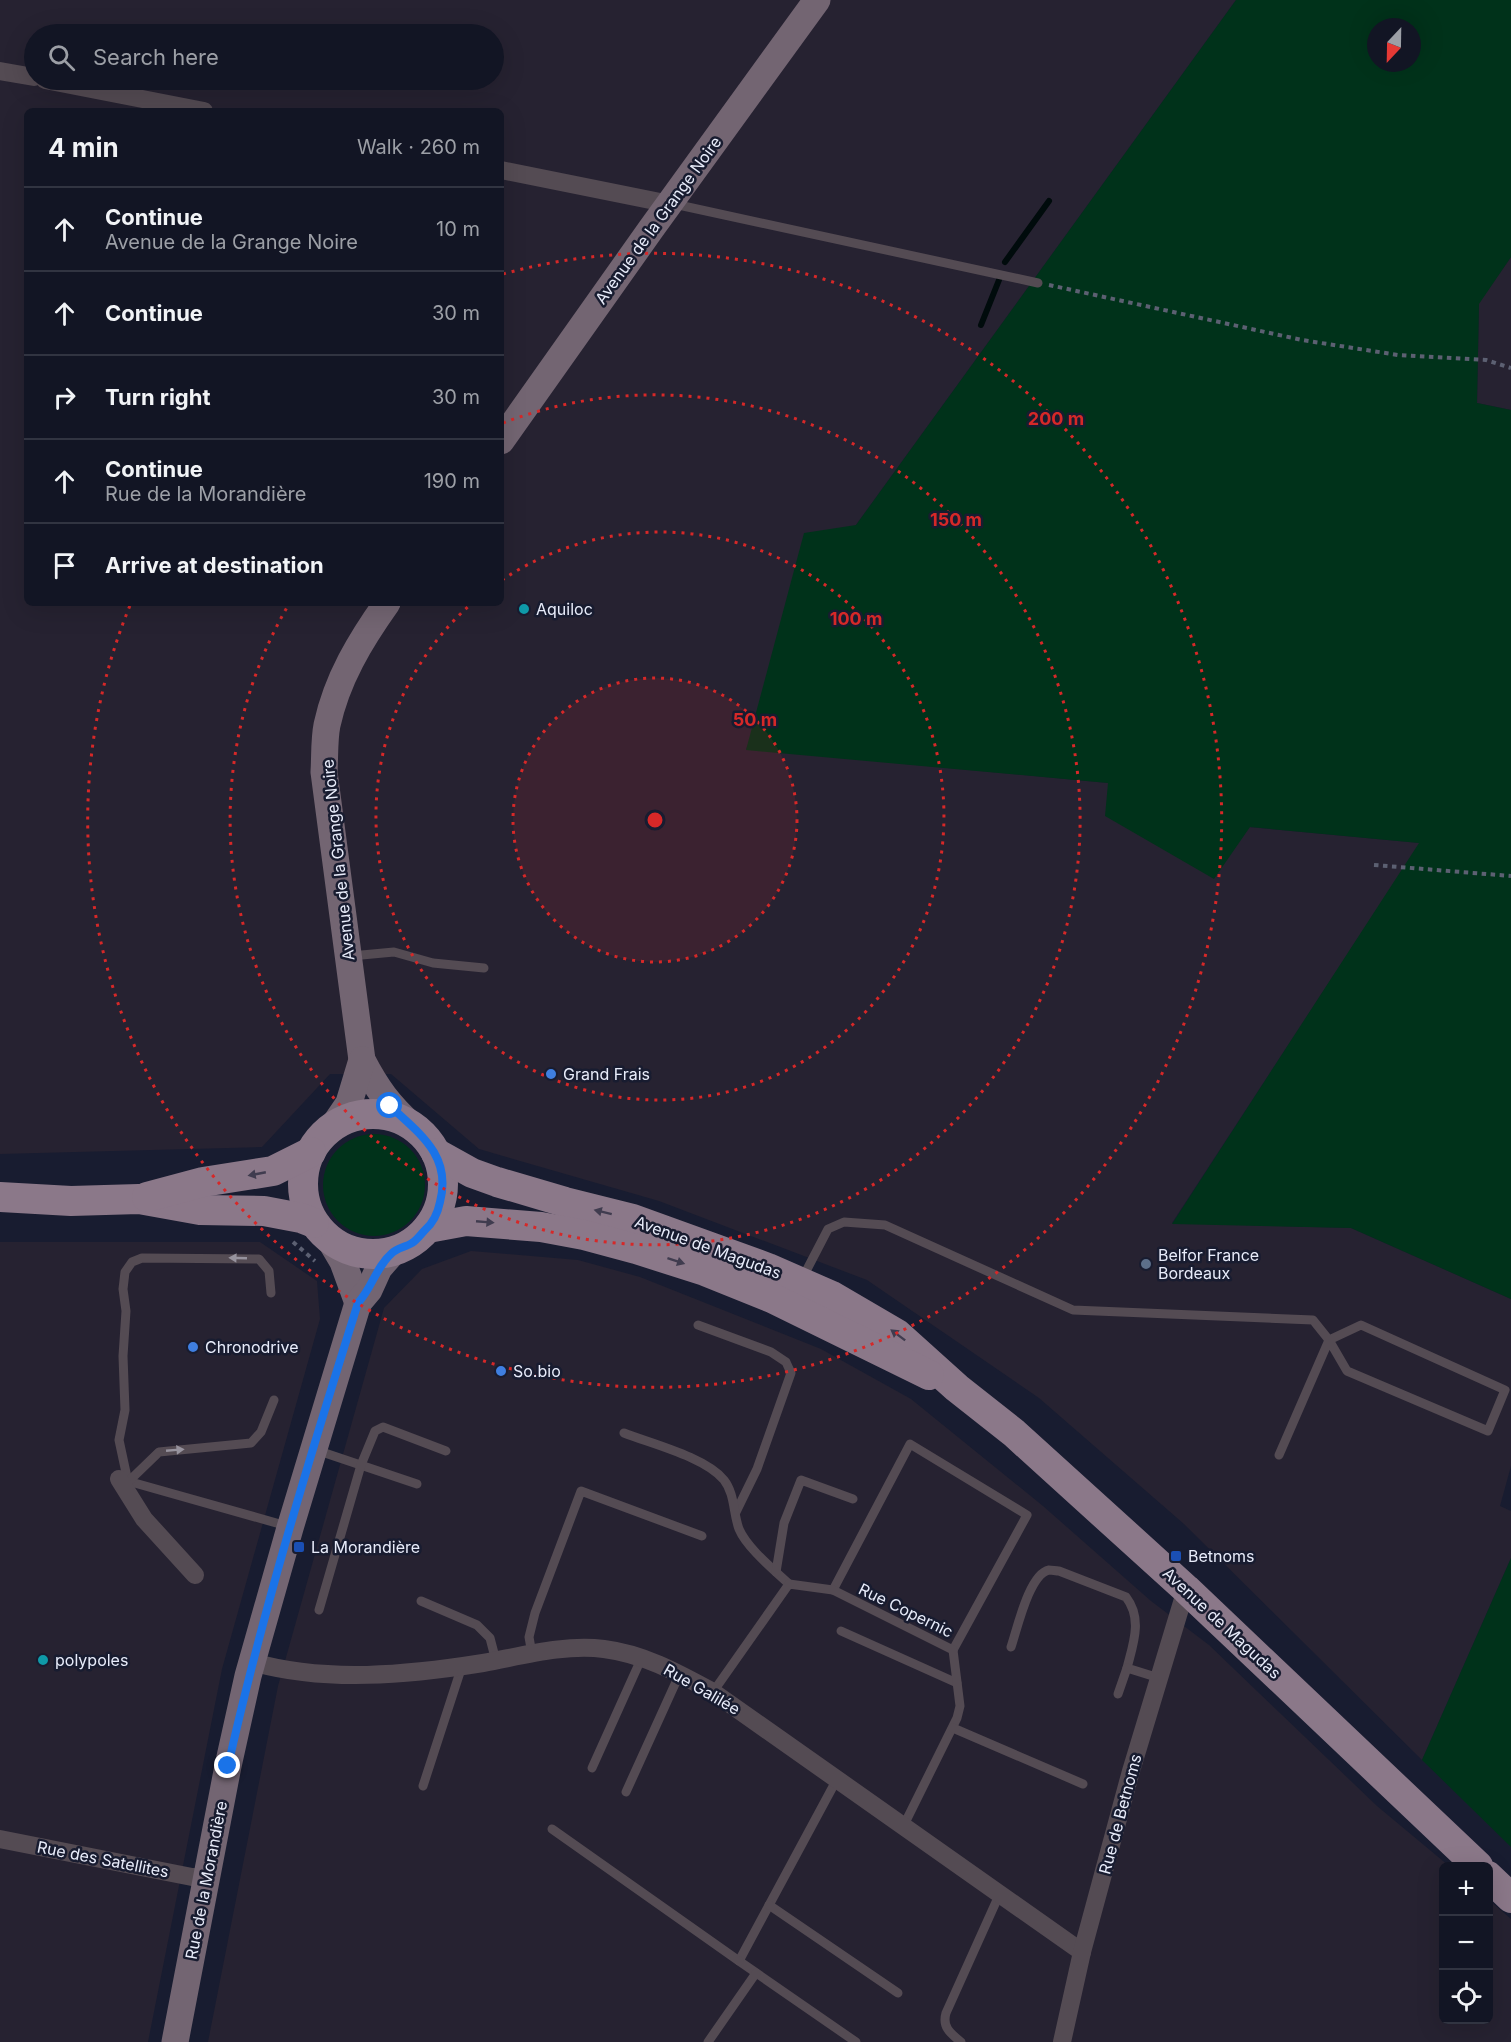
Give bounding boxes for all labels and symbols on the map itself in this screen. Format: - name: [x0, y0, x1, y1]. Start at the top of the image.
- north arrow: [1367, 18, 1421, 72]
- street label: Avenue de la Grange Noire: [590, 132, 726, 308]
- text: 200 m: [1028, 408, 1084, 429]
- text: 150 m: [930, 509, 982, 530]
- place label: Aquiloc: [536, 599, 593, 619]
- marker: Aquiloc: [517, 602, 531, 616]
- text: 100 m: [830, 608, 882, 629]
- text: 50 m: [733, 709, 777, 730]
- street label: Avenue de la Grange Noire: [317, 758, 359, 962]
- centre of rings: [645, 810, 665, 830]
- place label: Grand Frais: [563, 1064, 650, 1084]
- marker: Grand Frais: [544, 1067, 558, 1081]
- route start: [376, 1092, 402, 1118]
- one-way arrow: [248, 1170, 267, 1179]
- one-way arrow: [594, 1206, 612, 1216]
- street label: Avenue de Magudas: [632, 1211, 784, 1283]
- one-way arrow: [476, 1217, 495, 1227]
- place label: Belfor France Bordeaux: [1158, 1245, 1259, 1283]
- one-way arrow: [228, 1253, 247, 1262]
- one-way arrow: [667, 1257, 685, 1267]
- marker: Belfor France Bordeaux: [1139, 1257, 1153, 1271]
- one-way arrow: [890, 1329, 906, 1342]
- place label: Chronodrive: [205, 1337, 299, 1357]
- marker: Chronodrive: [186, 1340, 200, 1354]
- place label: So.bio: [513, 1361, 561, 1381]
- marker: So.bio: [494, 1364, 508, 1378]
- one-way arrow: [165, 1445, 184, 1455]
- place label: La Morandière: [311, 1537, 420, 1557]
- marker: La Morandière: [292, 1540, 306, 1554]
- place label: Betnoms: [1188, 1546, 1255, 1566]
- marker: Betnoms: [1169, 1549, 1183, 1563]
- street label: Avenue de Magudas: [1159, 1563, 1285, 1683]
- street label: Rue Copernic: [855, 1578, 957, 1642]
- place label: polypoles: [55, 1650, 128, 1670]
- marker: polypoles: [36, 1653, 50, 1667]
- street label: Rue Galilée: [660, 1659, 744, 1719]
- route end: [214, 1752, 240, 1778]
- street label: Rue de Betnoms: [1094, 1752, 1146, 1876]
- street label: Rue de la Morandière: [181, 1799, 231, 1961]
- street label: Rue des Satellites: [35, 1836, 171, 1882]

